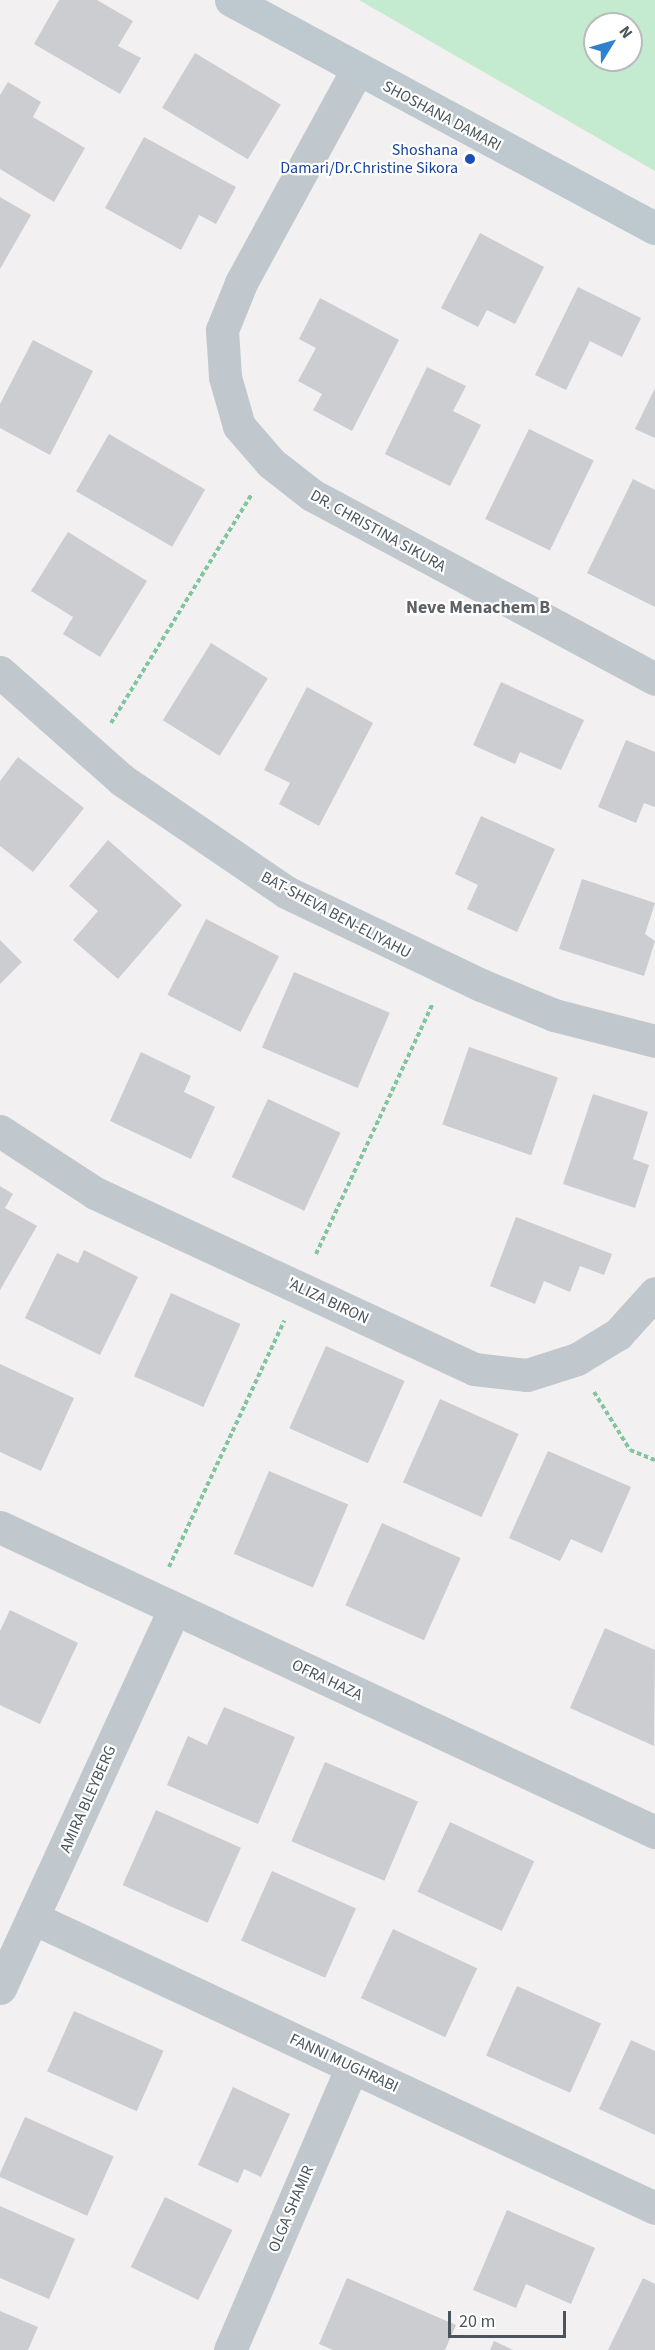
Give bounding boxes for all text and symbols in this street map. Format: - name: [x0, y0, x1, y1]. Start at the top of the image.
- north arrow: [583, 12, 643, 72]
- text: N: [614, 21, 638, 43]
- street label: SHOSHANA DAMARI: [379, 77, 505, 155]
- place label: Shoshana Damari/Dr.Christine Sikora: [280, 140, 458, 178]
- marker: Shoshana Damari/Dr.Christine Sikora: [463, 152, 477, 166]
- street label: DR. CHRISTINA SIKURA: [307, 486, 449, 576]
- district label: Neve Menachem B: [406, 597, 550, 619]
- street label: BAT-SHEVA BEN-ELIYAHU: [258, 867, 414, 963]
- street label: 'ALIZA BIRON: [284, 1274, 372, 1328]
- street label: OFRA HAZA: [289, 1655, 365, 1705]
- street label: AMIRA BLEYBERG: [56, 1742, 120, 1856]
- street label: FANNI MUGHRABI: [287, 2029, 401, 2097]
- street label: OLGA SHAMIR: [264, 2163, 318, 2255]
- scale bar: [451, 2299, 570, 2337]
- text: 20 m: [459, 2309, 495, 2334]

